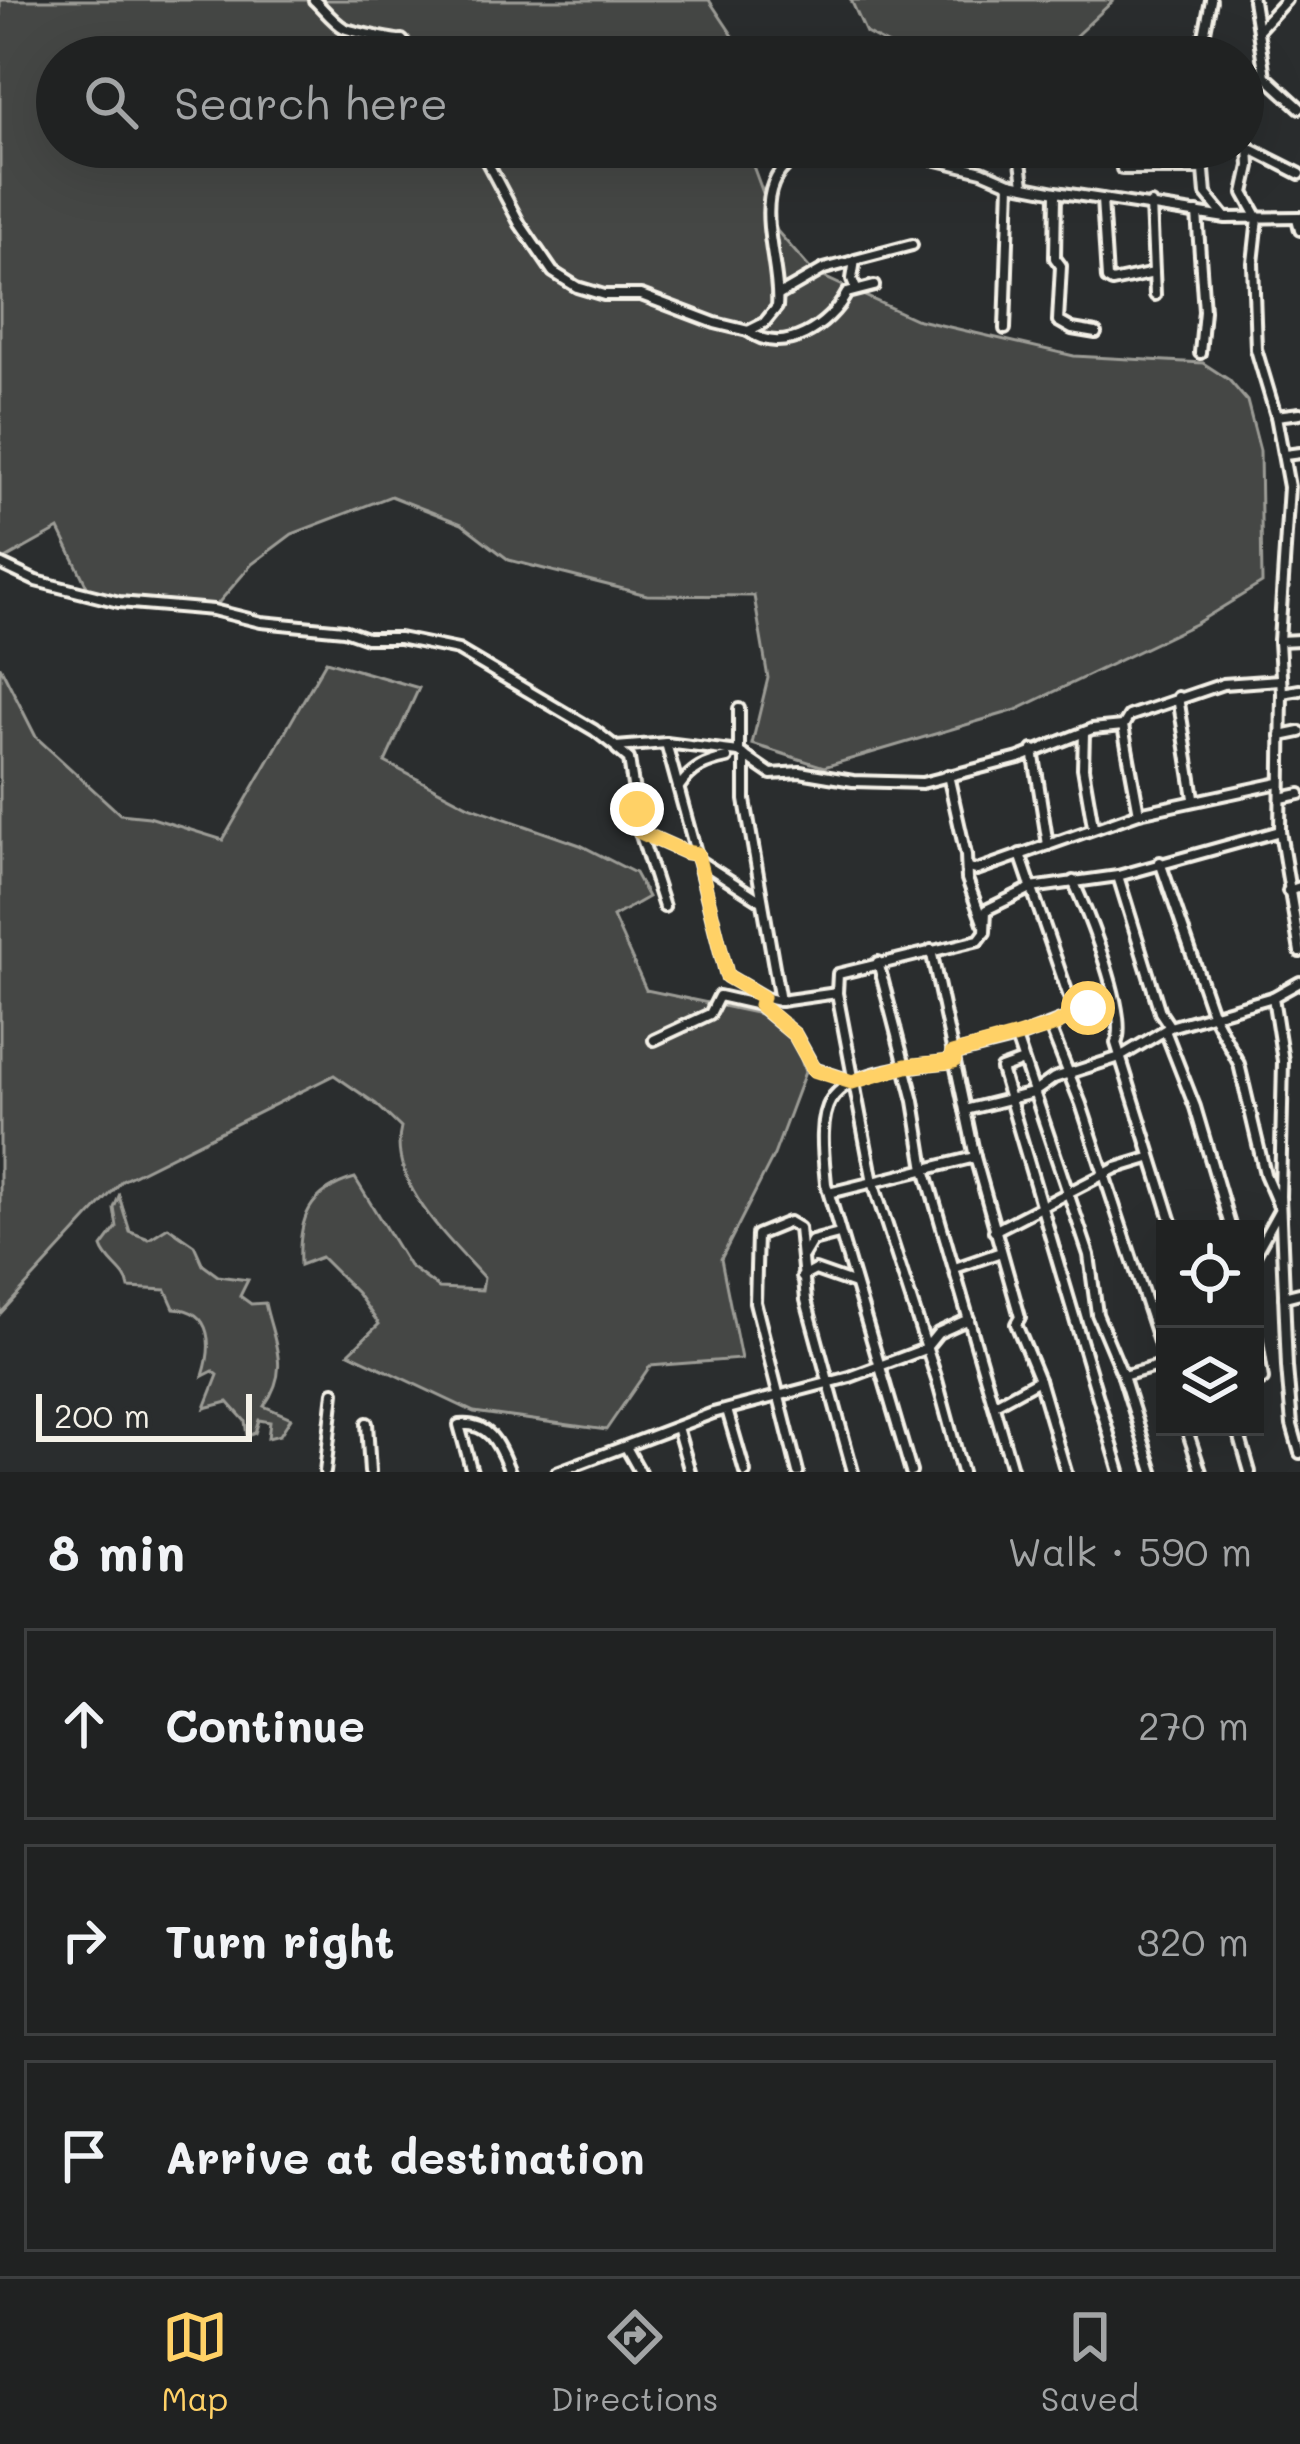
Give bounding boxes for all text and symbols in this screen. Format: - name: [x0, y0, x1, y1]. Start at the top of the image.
- search box: [36, 36, 1264, 168]
- icon: search: [78, 69, 144, 135]
- text: Search here: [174, 73, 448, 131]
- route end: [610, 782, 664, 836]
- route start: [1061, 981, 1115, 1035]
- map controls: [1156, 1220, 1264, 1436]
- button: locate: [1156, 1220, 1264, 1328]
- button: layers: [1156, 1328, 1264, 1436]
- scale bar: [36, 1388, 252, 1441]
- text: 200 m: [54, 1393, 150, 1436]
- text: 8 min: [48, 1517, 185, 1584]
- text: Walk · 590 m: [1008, 1525, 1252, 1576]
- icon: ahead: [51, 1691, 117, 1757]
- text: Continue: [165, 1695, 365, 1753]
- text: 270 m: [1138, 1699, 1249, 1750]
- icon: right: [51, 1907, 117, 1973]
- text: Turn right: [165, 1911, 394, 1969]
- text: 320 m: [1137, 1915, 1249, 1966]
- icon: arrive: [51, 2123, 117, 2189]
- text: Arrive at destination: [165, 2127, 645, 2185]
- tab: Map: [161, 2304, 228, 2419]
- tab: Directions: [551, 2304, 718, 2419]
- tab: Saved: [1041, 2304, 1139, 2419]

